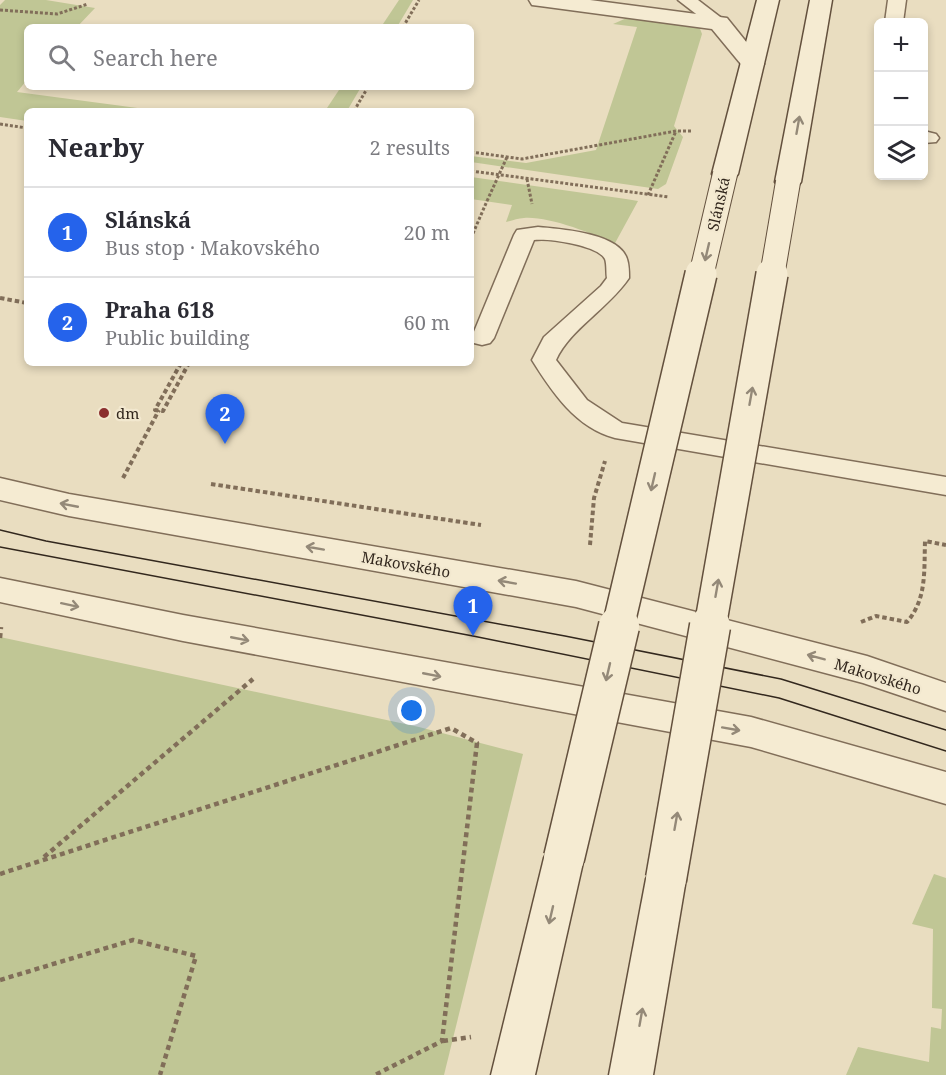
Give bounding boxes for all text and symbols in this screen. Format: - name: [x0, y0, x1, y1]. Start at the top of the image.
- map controls: [874, 18, 928, 180]
- button: +: [874, 18, 928, 72]
- search box: [24, 24, 474, 90]
- icon: search: [45, 41, 78, 74]
- text: Search here: [93, 42, 218, 72]
- button: −: [874, 72, 928, 126]
- one-way arrow: [793, 115, 804, 135]
- button: layers: [874, 126, 928, 180]
- text: Nearby: [48, 129, 144, 165]
- text: 2 results: [370, 134, 450, 161]
- street label: Slánská: [702, 175, 734, 233]
- text: Slánská: [105, 204, 191, 234]
- text: 1: [62, 219, 73, 246]
- text: 20 m: [404, 219, 450, 246]
- text: Bus stop · Makovského: [105, 234, 320, 261]
- one-way arrow: [700, 242, 712, 261]
- text: Praha 618: [105, 294, 214, 324]
- text: 2: [62, 309, 73, 336]
- text: 60 m: [404, 309, 450, 336]
- text: Public building: [105, 324, 250, 351]
- one-way arrow: [745, 387, 756, 406]
- pin: 2: [206, 394, 244, 444]
- place label: dm: [116, 403, 139, 423]
- marker: dm: [97, 406, 111, 420]
- one-way arrow: [646, 472, 658, 491]
- one-way arrow: [60, 499, 79, 510]
- one-way arrow: [306, 543, 325, 554]
- street label: Makovského: [360, 546, 452, 582]
- one-way arrow: [498, 576, 517, 587]
- one-way arrow: [712, 579, 723, 598]
- pin: 1: [454, 586, 492, 636]
- one-way arrow: [60, 600, 79, 611]
- one-way arrow: [230, 634, 250, 645]
- one-way arrow: [807, 650, 826, 662]
- street label: Makovského: [832, 653, 924, 699]
- one-way arrow: [602, 662, 614, 681]
- one-way arrow: [422, 670, 441, 681]
- your location: [397, 696, 426, 725]
- one-way arrow: [721, 724, 740, 735]
- one-way arrow: [671, 812, 682, 832]
- one-way arrow: [544, 905, 556, 924]
- one-way arrow: [636, 1008, 647, 1028]

